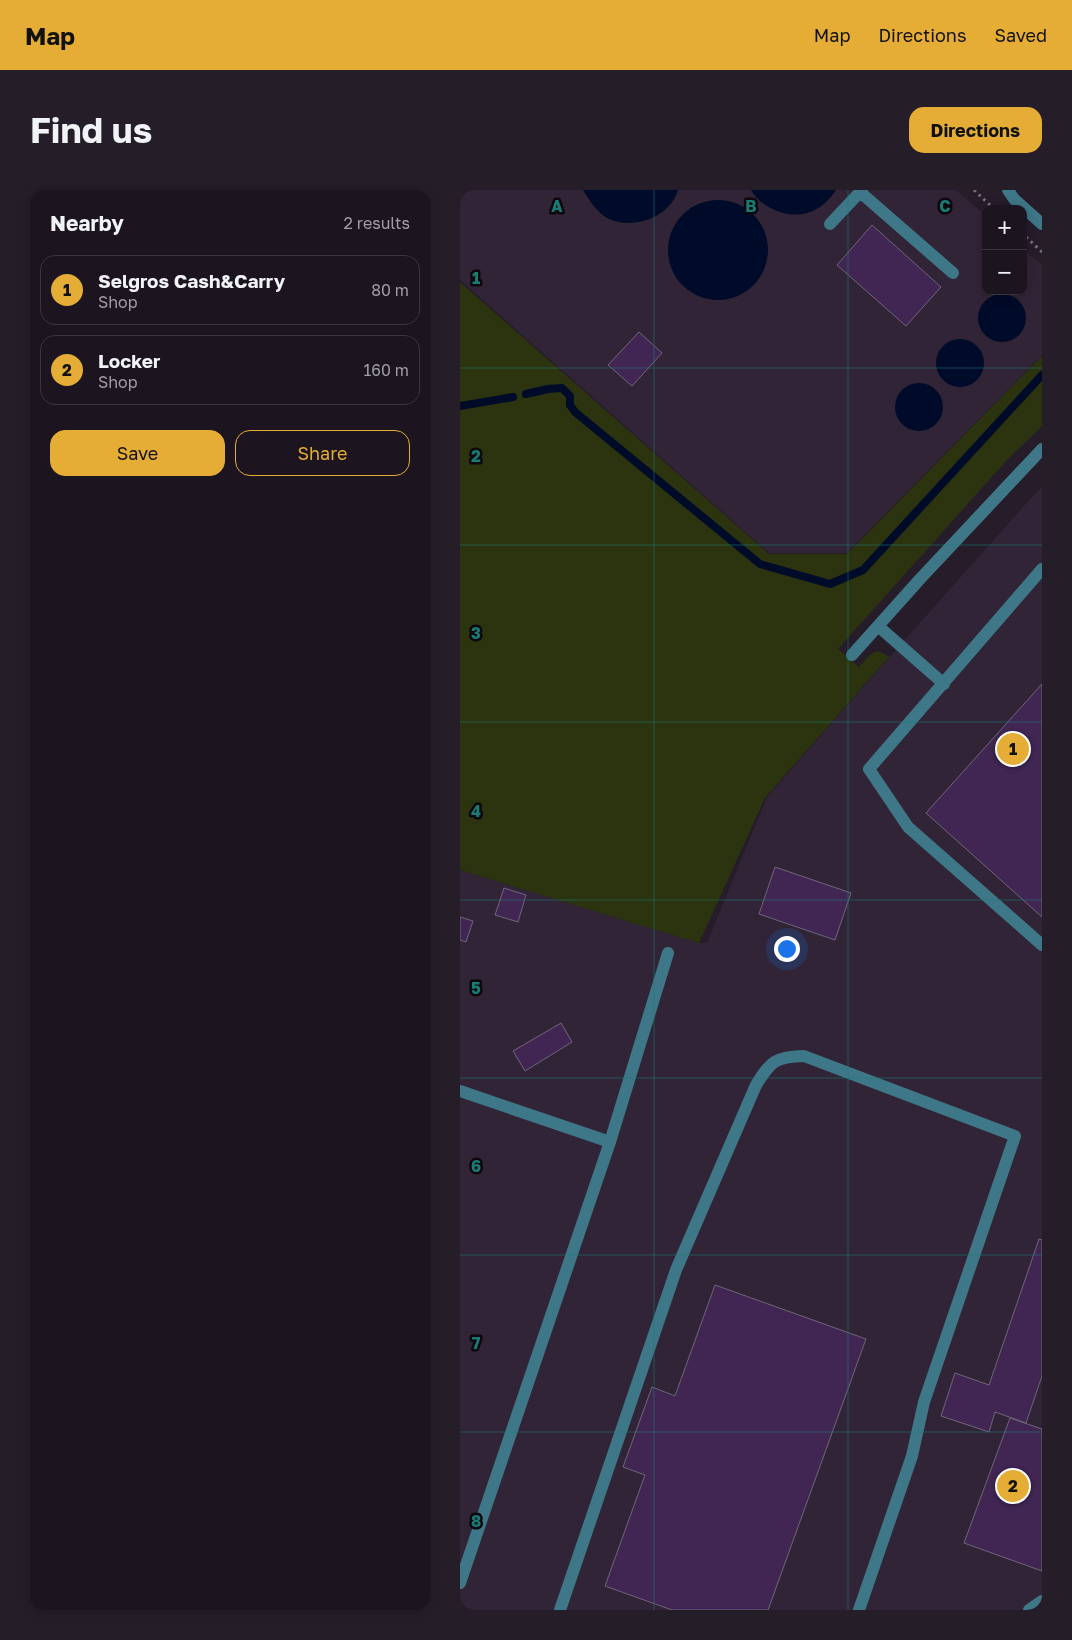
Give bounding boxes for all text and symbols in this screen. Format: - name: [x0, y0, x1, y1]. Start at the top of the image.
- text: Map: [25, 21, 75, 50]
- text: Map: [814, 24, 850, 46]
- text: Directions: [878, 24, 966, 46]
- text: Saved: [994, 24, 1047, 46]
- button: Directions: [909, 107, 1042, 153]
- text: Find us: [30, 109, 152, 151]
- text: A: [551, 196, 563, 216]
- text: B: [745, 196, 757, 216]
- text: C: [939, 196, 951, 216]
- map controls: [982, 205, 1027, 295]
- button: +: [982, 205, 1027, 250]
- text: Nearby: [50, 210, 124, 236]
- text: 2 results: [344, 213, 410, 233]
- button: −: [982, 250, 1027, 295]
- text: 1: [472, 268, 480, 288]
- text: Selgros Cash&Carry: [98, 269, 285, 292]
- text: 1: [63, 280, 71, 300]
- text: 80 m: [371, 280, 409, 300]
- text: Shop: [98, 292, 138, 312]
- text: Locker: [98, 349, 160, 372]
- text: 2: [62, 360, 72, 380]
- text: 160 m: [363, 360, 409, 380]
- text: Shop: [98, 372, 138, 392]
- button: Save: [50, 430, 225, 476]
- button: Share: [235, 430, 410, 476]
- text: 2: [471, 446, 481, 466]
- text: 3: [471, 623, 481, 643]
- pin: 1: [997, 730, 1029, 768]
- text: 4: [471, 801, 481, 821]
- your location: [774, 936, 800, 962]
- text: 5: [471, 978, 481, 998]
- text: 6: [471, 1156, 481, 1176]
- text: 7: [472, 1333, 481, 1353]
- pin: 2: [997, 1467, 1029, 1505]
- text: 8: [471, 1511, 481, 1531]

